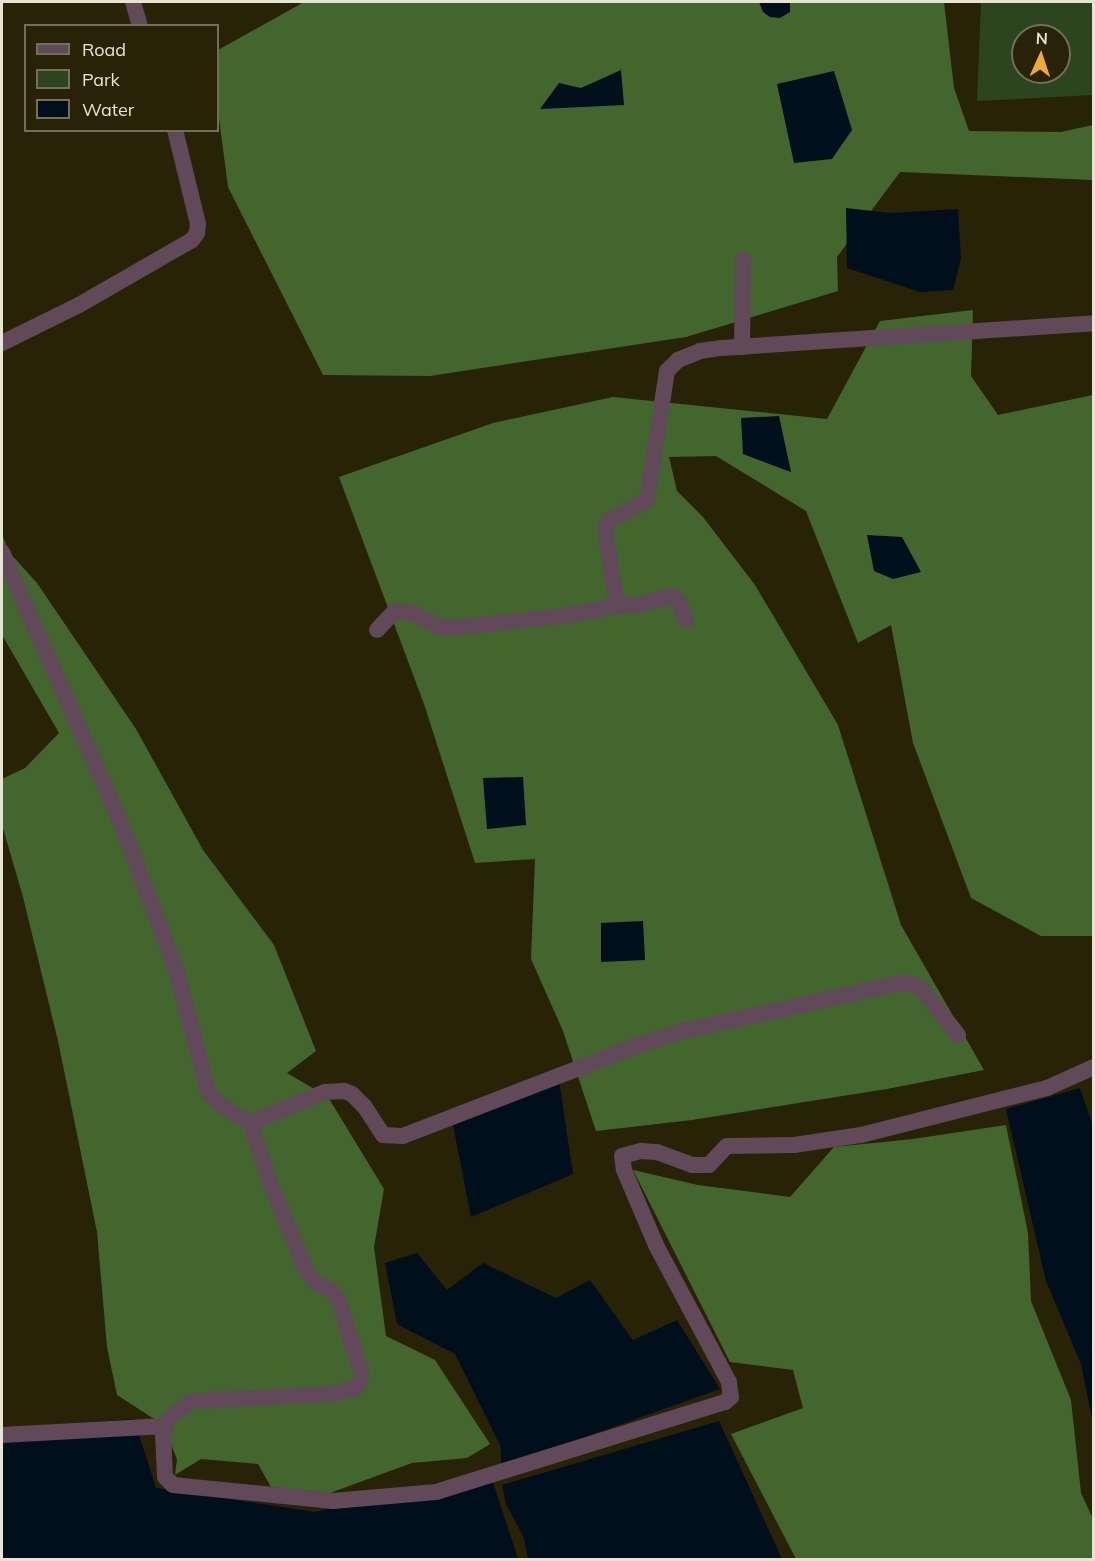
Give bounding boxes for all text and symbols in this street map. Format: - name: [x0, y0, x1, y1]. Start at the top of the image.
- legend: [24, 24, 219, 132]
- north arrow: [1011, 24, 1071, 84]
- text: N: [1035, 28, 1048, 48]
- text: Road: [82, 38, 126, 61]
- text: Park: [82, 68, 120, 91]
- text: Water: [82, 98, 134, 121]

